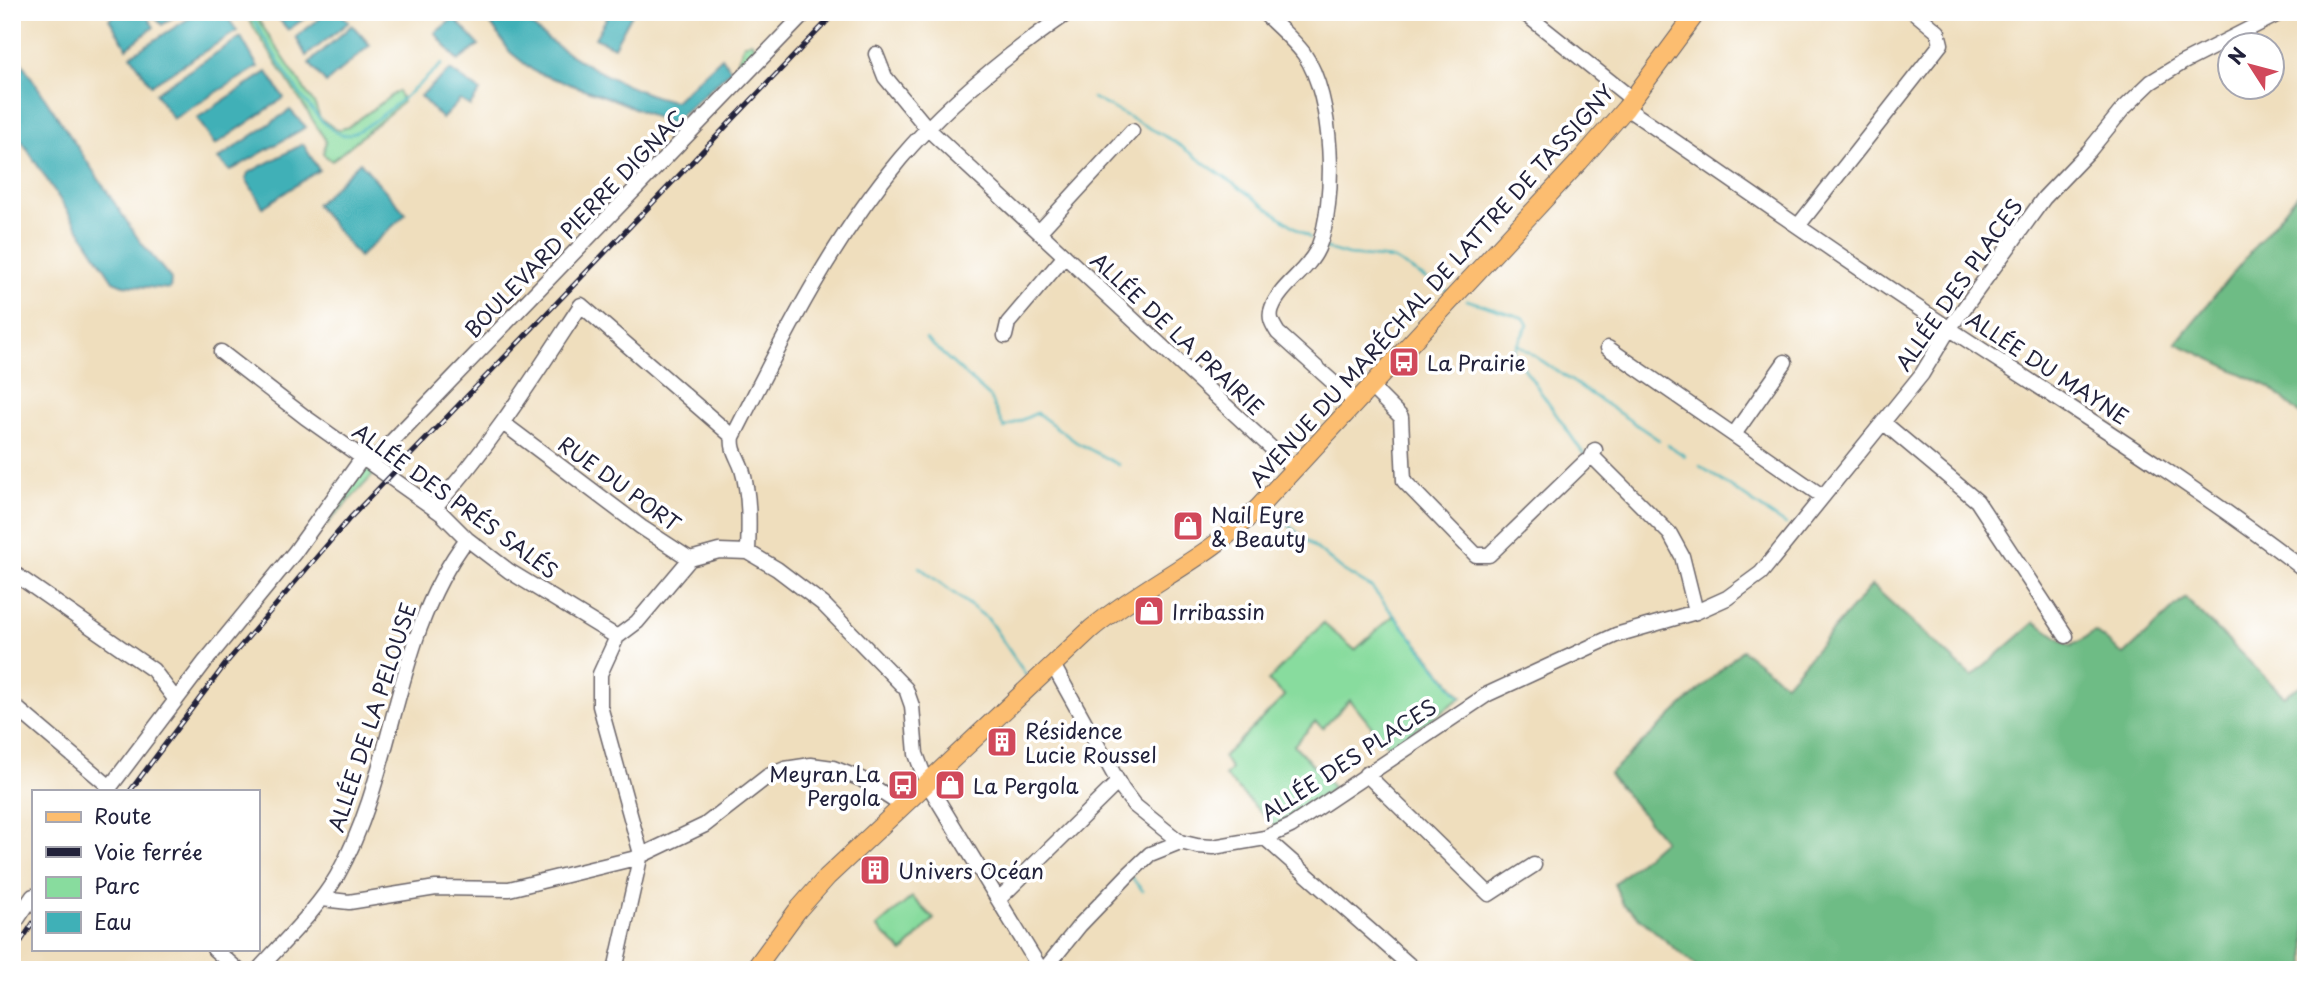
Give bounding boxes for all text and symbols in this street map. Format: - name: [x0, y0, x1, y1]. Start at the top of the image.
- north arrow: [2216, 32, 2286, 102]
- text: N: [2221, 41, 2252, 70]
- street label: AVENUE DU MARÉCHAL DE LATTRE DE TASSIGNY: [1241, 76, 1621, 494]
- street label: BOULEVARD PIERRE DIGNAC: [456, 102, 692, 344]
- street label: ALLÉE DES PLACES: [1886, 191, 2030, 377]
- street label: ALLÉE DE LA PRAIRIE: [1084, 244, 1272, 422]
- street label: ALLÉE DU MAYNE: [1961, 303, 2135, 431]
- bus stop icon: La Prairie: [1387, 345, 1421, 379]
- place label: La Prairie: [1427, 346, 1526, 378]
- street label: ALLÉE DES PRÉS SALÉS: [347, 414, 565, 586]
- street label: RUE DU PORT: [552, 428, 688, 539]
- place label: Nail Eyre & Beauty: [1211, 498, 1306, 554]
- shop icon: Nail Eyre & Beauty: [1171, 509, 1205, 543]
- shop icon: Irribassin: [1132, 594, 1166, 628]
- place label: Irribassin: [1172, 595, 1265, 627]
- street label: ALLÉE DE LA PELOUSE: [319, 598, 423, 836]
- street label: ALLÉE DES PLACES: [1254, 690, 1442, 828]
- place label: Résidence Lucie Roussel: [1025, 714, 1157, 770]
- building icon: Résidence Lucie Roussel: [985, 725, 1019, 759]
- place label: Meyran La Pergola: [769, 757, 881, 813]
- bus stop icon: Meyran La Pergola: [886, 768, 920, 802]
- shop icon: La Pergola: [933, 768, 967, 802]
- place label: La Pergola: [973, 769, 1079, 801]
- legend: [32, 790, 259, 950]
- text: Route: [94, 799, 152, 831]
- text: Voie ferrée: [94, 835, 203, 867]
- building icon: Univers Océan: [858, 853, 892, 887]
- place label: Univers Océan: [898, 854, 1044, 886]
- text: Parc: [94, 869, 140, 901]
- text: Eau: [94, 905, 132, 937]

